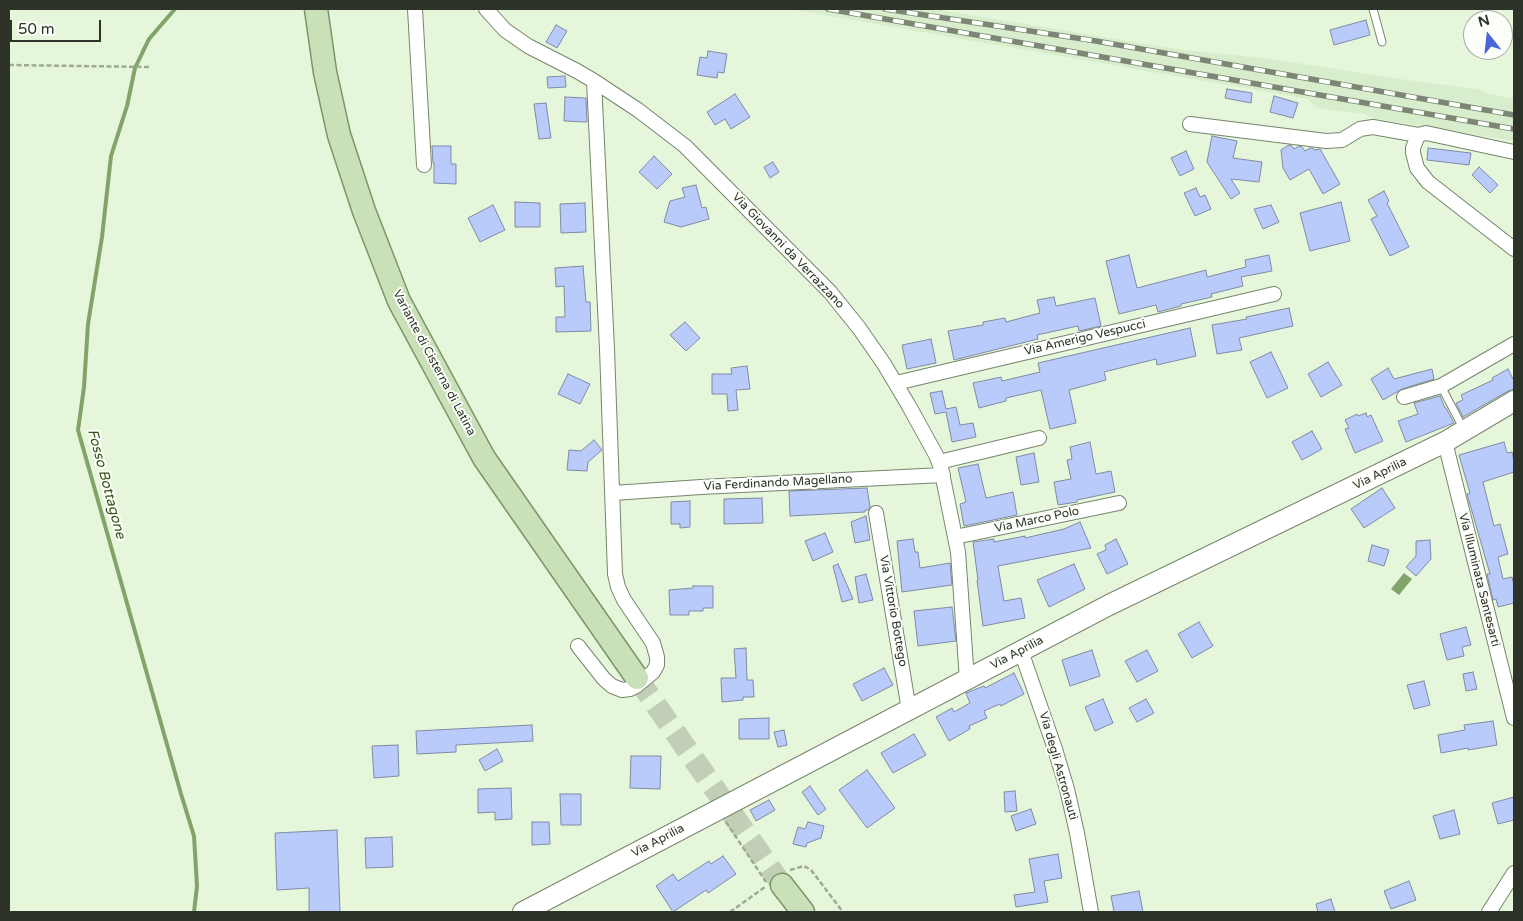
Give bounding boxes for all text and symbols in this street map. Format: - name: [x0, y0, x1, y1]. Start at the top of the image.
- scale bar: [12, 10, 104, 42]
- north arrow: [1463, 10, 1513, 60]
- text: N: [1476, 11, 1492, 31]
- text: 50 m: [18, 20, 55, 38]
- street label: Via Giovanni da Verrazzano: [729, 190, 847, 312]
- street label: Variante di Cisterna di Latina: [389, 288, 479, 438]
- street label: Via Amerigo Vespucci: [1023, 317, 1147, 359]
- water label: Fosso Bottagone: [83, 427, 129, 541]
- street label: Via Aprilia: [1351, 455, 1409, 493]
- street label: Via Ferdinando Magellano: [703, 472, 853, 494]
- street label: Via Marco Polo: [993, 504, 1081, 536]
- street label: Via Illuminata Santesarti: [1455, 512, 1503, 648]
- street label: Via Vittorio Bottego: [876, 554, 910, 668]
- street label: Via Aprilia: [988, 633, 1046, 673]
- street label: Via degli Astronauti: [1036, 710, 1080, 822]
- street label: Via Aprilia: [629, 821, 687, 861]

